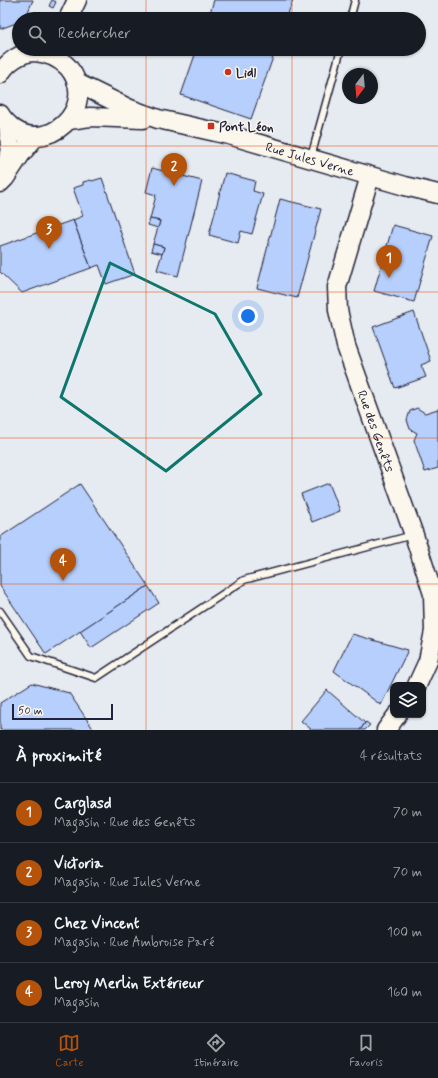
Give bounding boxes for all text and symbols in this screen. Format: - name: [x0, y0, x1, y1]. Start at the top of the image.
- search box: [12, 12, 426, 56]
- icon: search: [26, 23, 48, 45]
- text: Rechercher: [58, 24, 131, 44]
- place label: Lidl: [236, 65, 256, 82]
- marker: Lidl: [223, 67, 233, 77]
- north arrow: [342, 68, 378, 104]
- place label: Pont Léon: [219, 119, 274, 136]
- marker: Pont Léon: [206, 121, 216, 131]
- street label: Rue Jules Verne: [263, 139, 356, 181]
- pin: 2: [161, 153, 187, 186]
- pin: 3: [36, 216, 62, 249]
- pin: 1: [376, 245, 402, 278]
- your location: [238, 306, 258, 326]
- street label: Rue des Genêts: [353, 388, 398, 475]
- pin: 4: [50, 548, 76, 581]
- map controls: [390, 682, 426, 718]
- button: layers: [390, 682, 426, 718]
- scale bar: [12, 702, 113, 721]
- text: 50 m: [18, 704, 43, 718]
- text: À proximité: [16, 745, 101, 767]
- text: 4 résultats: [360, 748, 422, 765]
- text: Carglasd: [54, 794, 112, 814]
- text: 1: [26, 804, 32, 821]
- text: 70 m: [393, 804, 422, 821]
- text: Magasin · Rue des Genêts: [54, 814, 195, 831]
- text: Victoria: [54, 854, 103, 874]
- text: 2: [26, 864, 32, 881]
- text: 70 m: [393, 864, 422, 881]
- text: Magasin · Rue Jules Verne: [54, 874, 201, 891]
- text: Chez Vincent: [54, 914, 139, 934]
- text: 3: [26, 924, 32, 941]
- text: 100 m: [387, 924, 422, 941]
- text: Magasin · Rue Ambroise Paré: [54, 934, 214, 951]
- text: Leroy Merlin Extérieur: [54, 974, 204, 994]
- text: 4: [25, 984, 33, 1001]
- text: 160 m: [387, 984, 422, 1001]
- text: Magasin: [54, 994, 99, 1011]
- tab: Carte: [55, 1032, 83, 1070]
- tab: Itinéraire: [194, 1032, 239, 1070]
- tab: Favoris: [349, 1032, 383, 1070]

